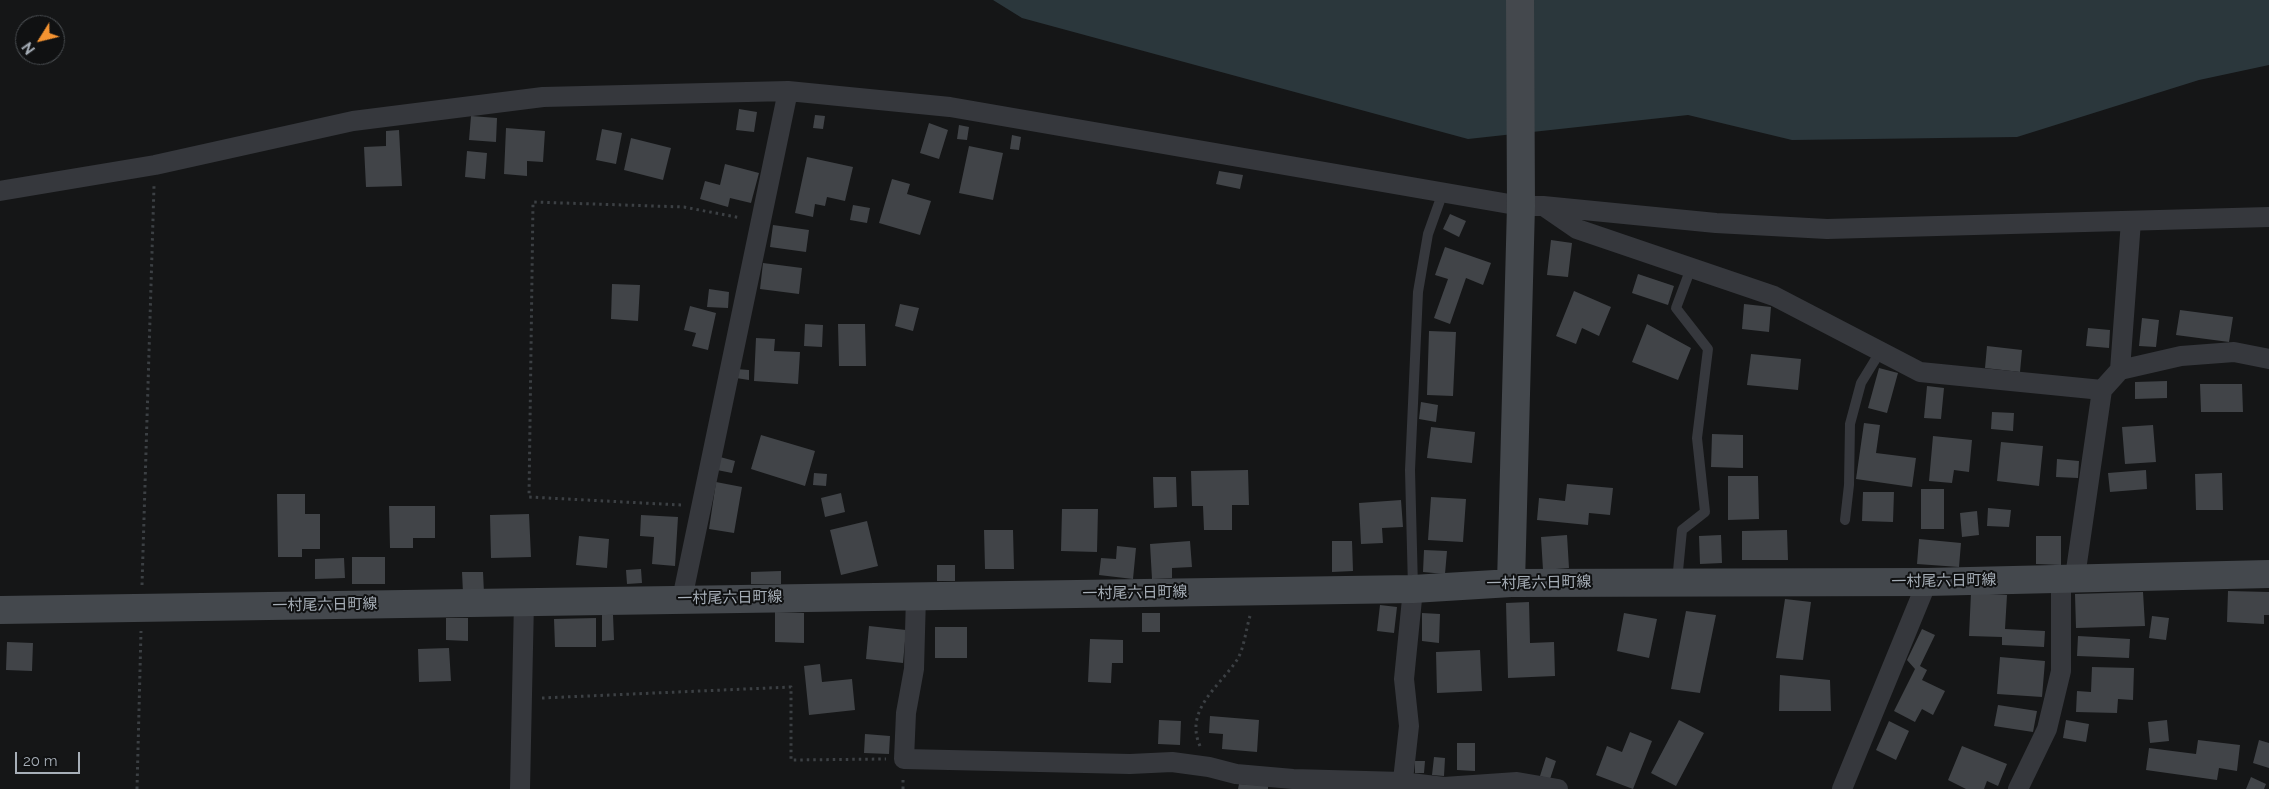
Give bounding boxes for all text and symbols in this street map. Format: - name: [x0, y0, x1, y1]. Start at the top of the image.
- north arrow: [15, 15, 65, 65]
- text: N: [19, 39, 38, 57]
- street label: 一村尾六日町線: [1891, 571, 1997, 591]
- street label: 一村尾六日町線: [1486, 573, 1592, 593]
- street label: 一村尾六日町線: [1082, 583, 1188, 603]
- street label: 一村尾六日町線: [677, 588, 783, 608]
- street label: 一村尾六日町線: [272, 595, 378, 615]
- scale bar: [18, 742, 82, 774]
- text: 20 m: [23, 752, 58, 770]

